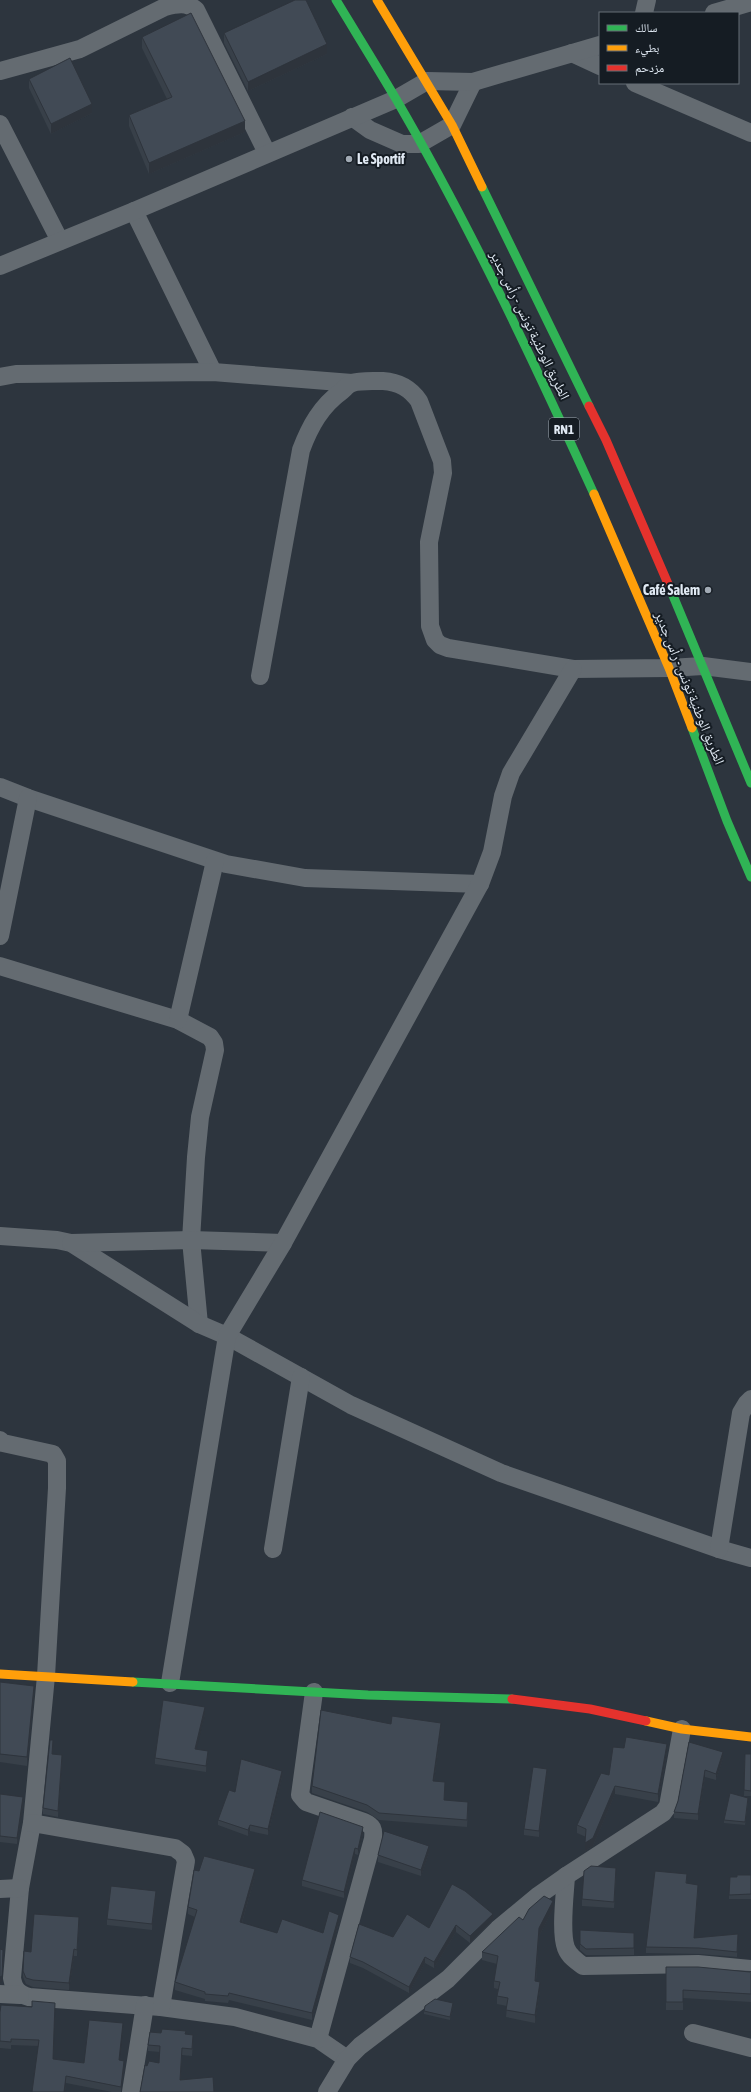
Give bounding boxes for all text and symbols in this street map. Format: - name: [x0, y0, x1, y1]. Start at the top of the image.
- legend: [599, 12, 739, 84]
- text: سالك: [635, 21, 657, 35]
- text: بطيء: [635, 41, 659, 58]
- text: مزدحم: [635, 61, 664, 76]
- place label: Le Sportif: [357, 151, 405, 167]
- marker: Le Sportif: [344, 154, 354, 164]
- street label: الطريق الوطنية تونس - رأس جدير: [485, 247, 573, 403]
- road number: RN1: [549, 418, 579, 440]
- place label: Café Salem: [643, 582, 700, 598]
- marker: Café Salem: [703, 585, 713, 595]
- street label: الطريق الوطنية تونس - رأس جدير: [650, 608, 728, 768]

